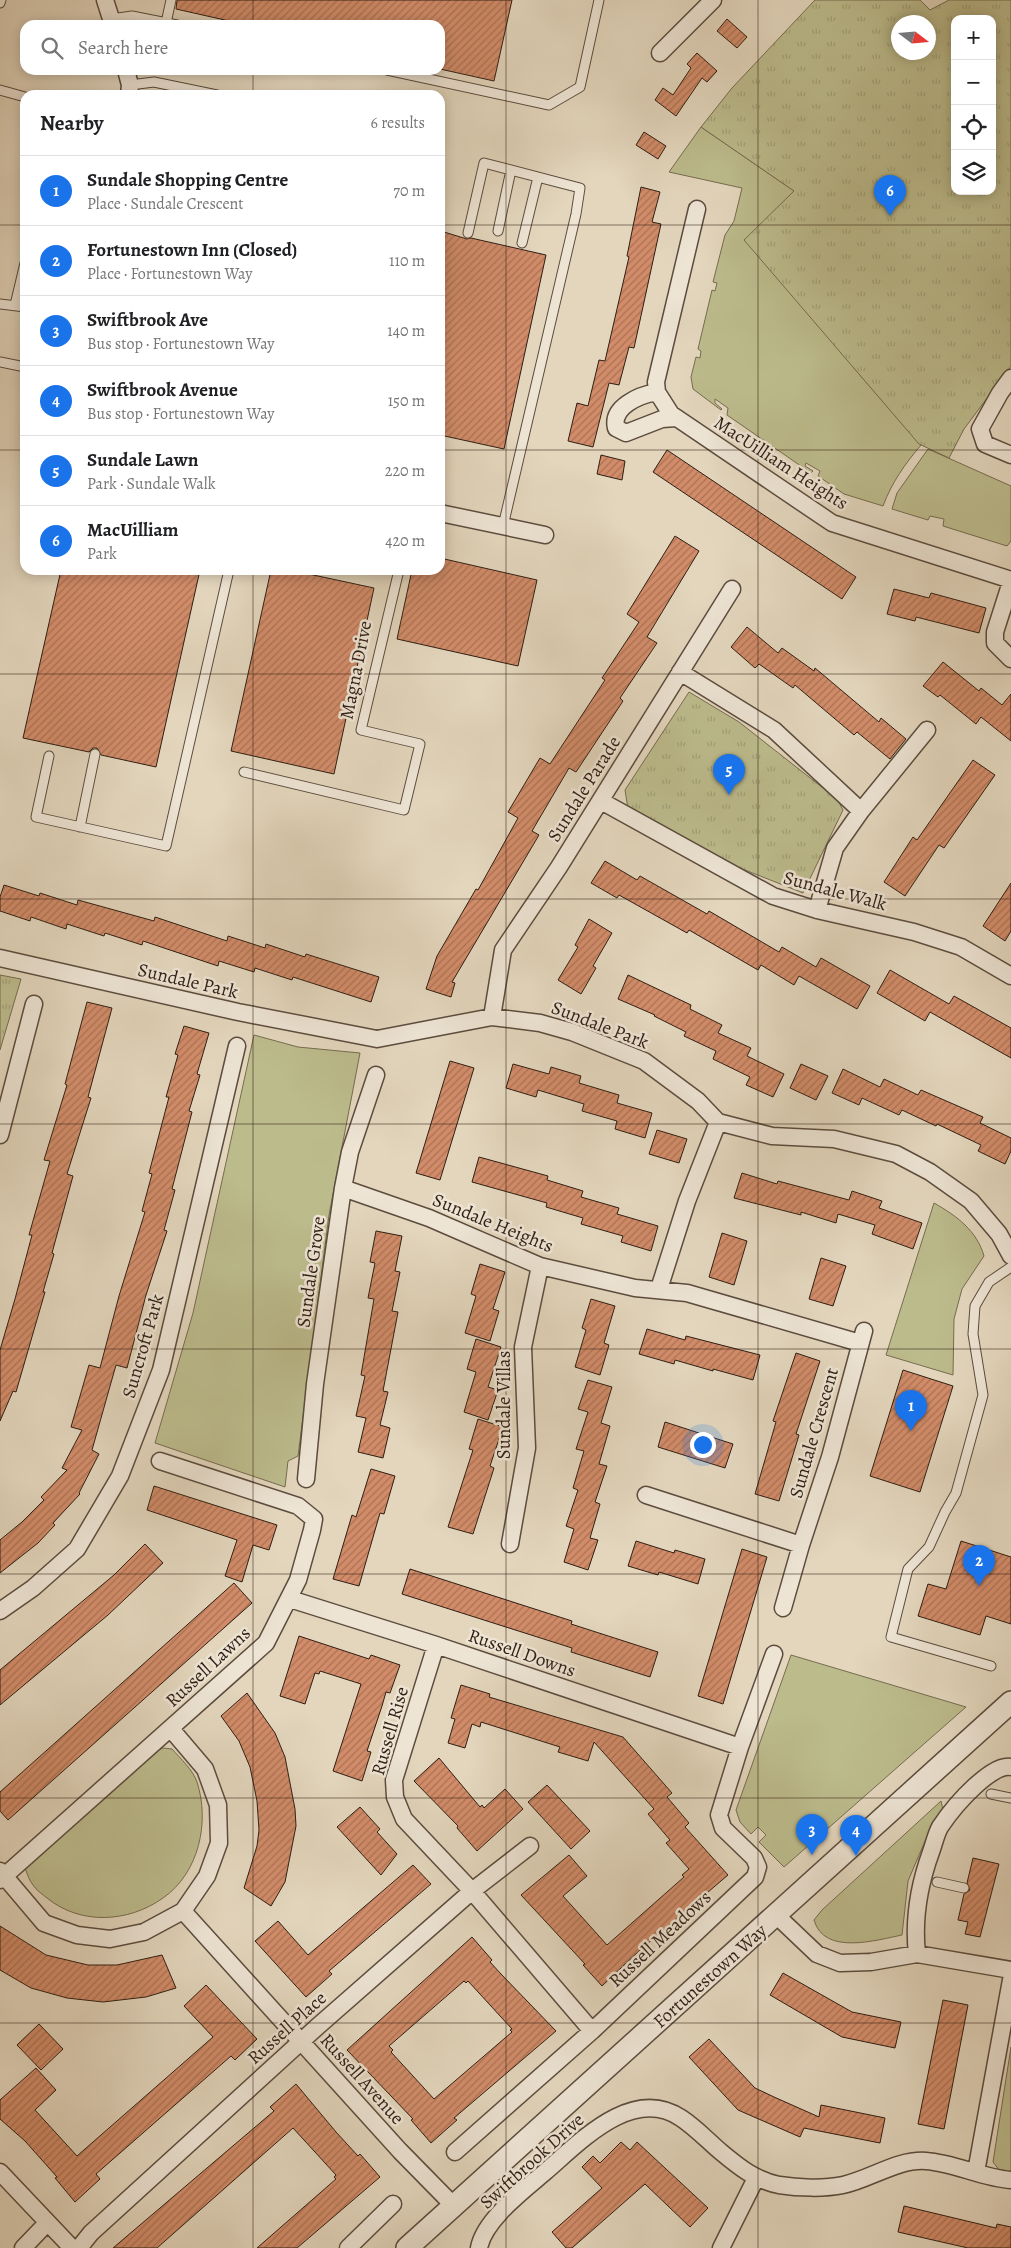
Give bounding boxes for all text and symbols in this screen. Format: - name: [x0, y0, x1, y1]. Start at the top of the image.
- north arrow: [891, 15, 936, 60]
- map controls: [951, 15, 996, 195]
- button: +: [951, 15, 996, 60]
- search box: [20, 20, 445, 75]
- icon: search: [38, 34, 66, 62]
- text: Search here: [78, 35, 168, 61]
- button: −: [951, 60, 996, 105]
- button: locate: [951, 105, 996, 150]
- text: Nearby: [40, 109, 103, 137]
- text: 6 results: [371, 112, 425, 134]
- button: layers: [951, 150, 996, 195]
- text: Sundale Shopping Centre: [87, 167, 288, 193]
- pin: 6: [874, 175, 906, 216]
- text: 1: [53, 180, 59, 202]
- text: 70 m: [393, 180, 425, 202]
- text: Place · Sundale Crescent: [87, 193, 244, 215]
- text: Fortunestown Inn (Closed): [87, 237, 297, 263]
- text: 2: [52, 250, 60, 272]
- text: 110 m: [389, 250, 425, 272]
- text: Place · Fortunestown Way: [87, 263, 252, 285]
- text: Swiftbrook Ave: [87, 307, 208, 333]
- text: 3: [53, 320, 59, 342]
- text: 140 m: [387, 320, 425, 342]
- text: Bus stop · Fortunestown Way: [87, 333, 274, 355]
- text: Swiftbrook Avenue: [87, 377, 238, 403]
- text: 4: [52, 390, 60, 412]
- text: 150 m: [388, 390, 425, 412]
- text: Bus stop · Fortunestown Way: [87, 403, 274, 425]
- street label: MacUilliam Heights: [709, 410, 853, 516]
- text: Sundale Lawn: [87, 447, 198, 473]
- text: 5: [53, 460, 59, 482]
- text: 220 m: [385, 460, 425, 482]
- text: Park · Sundale Walk: [87, 473, 216, 495]
- text: MacUilliam: [87, 517, 179, 543]
- text: 6: [52, 530, 60, 552]
- text: 420 m: [385, 530, 425, 552]
- text: Park: [87, 543, 117, 565]
- street label: Magna Drive: [334, 618, 378, 722]
- street label: Sundale Parade: [541, 731, 627, 847]
- pin: 5: [713, 754, 745, 795]
- street label: Sundale Walk: [781, 865, 890, 917]
- street label: Sundale Park: [135, 957, 241, 1005]
- street label: Sundale Park: [548, 995, 653, 1056]
- street label: Sundale Heights: [429, 1187, 557, 1259]
- street label: Sundale Grove: [290, 1215, 332, 1329]
- street label: Suncroft Park: [116, 1290, 170, 1401]
- street label: Sundale Villas: [491, 1351, 517, 1459]
- street label: Sundale Crescent: [783, 1365, 845, 1501]
- pin: 1: [895, 1390, 927, 1431]
- your location: [690, 1432, 716, 1458]
- pin: 2: [963, 1545, 995, 1586]
- street label: Russell Lawns: [160, 1621, 256, 1713]
- street label: Russell Downs: [465, 1622, 579, 1684]
- street label: Russell Rise: [365, 1684, 415, 1778]
- pin: 3: [796, 1814, 828, 1855]
- pin: 4: [840, 1815, 872, 1856]
- street label: Russell Meadows: [603, 1885, 717, 1993]
- street label: Fortunestown Way: [647, 1918, 773, 2034]
- street label: Russell Place: [242, 1985, 332, 2071]
- street label: Russell Avenue: [314, 2028, 410, 2130]
- street label: Swiftbrook Drive: [474, 2107, 590, 2215]

